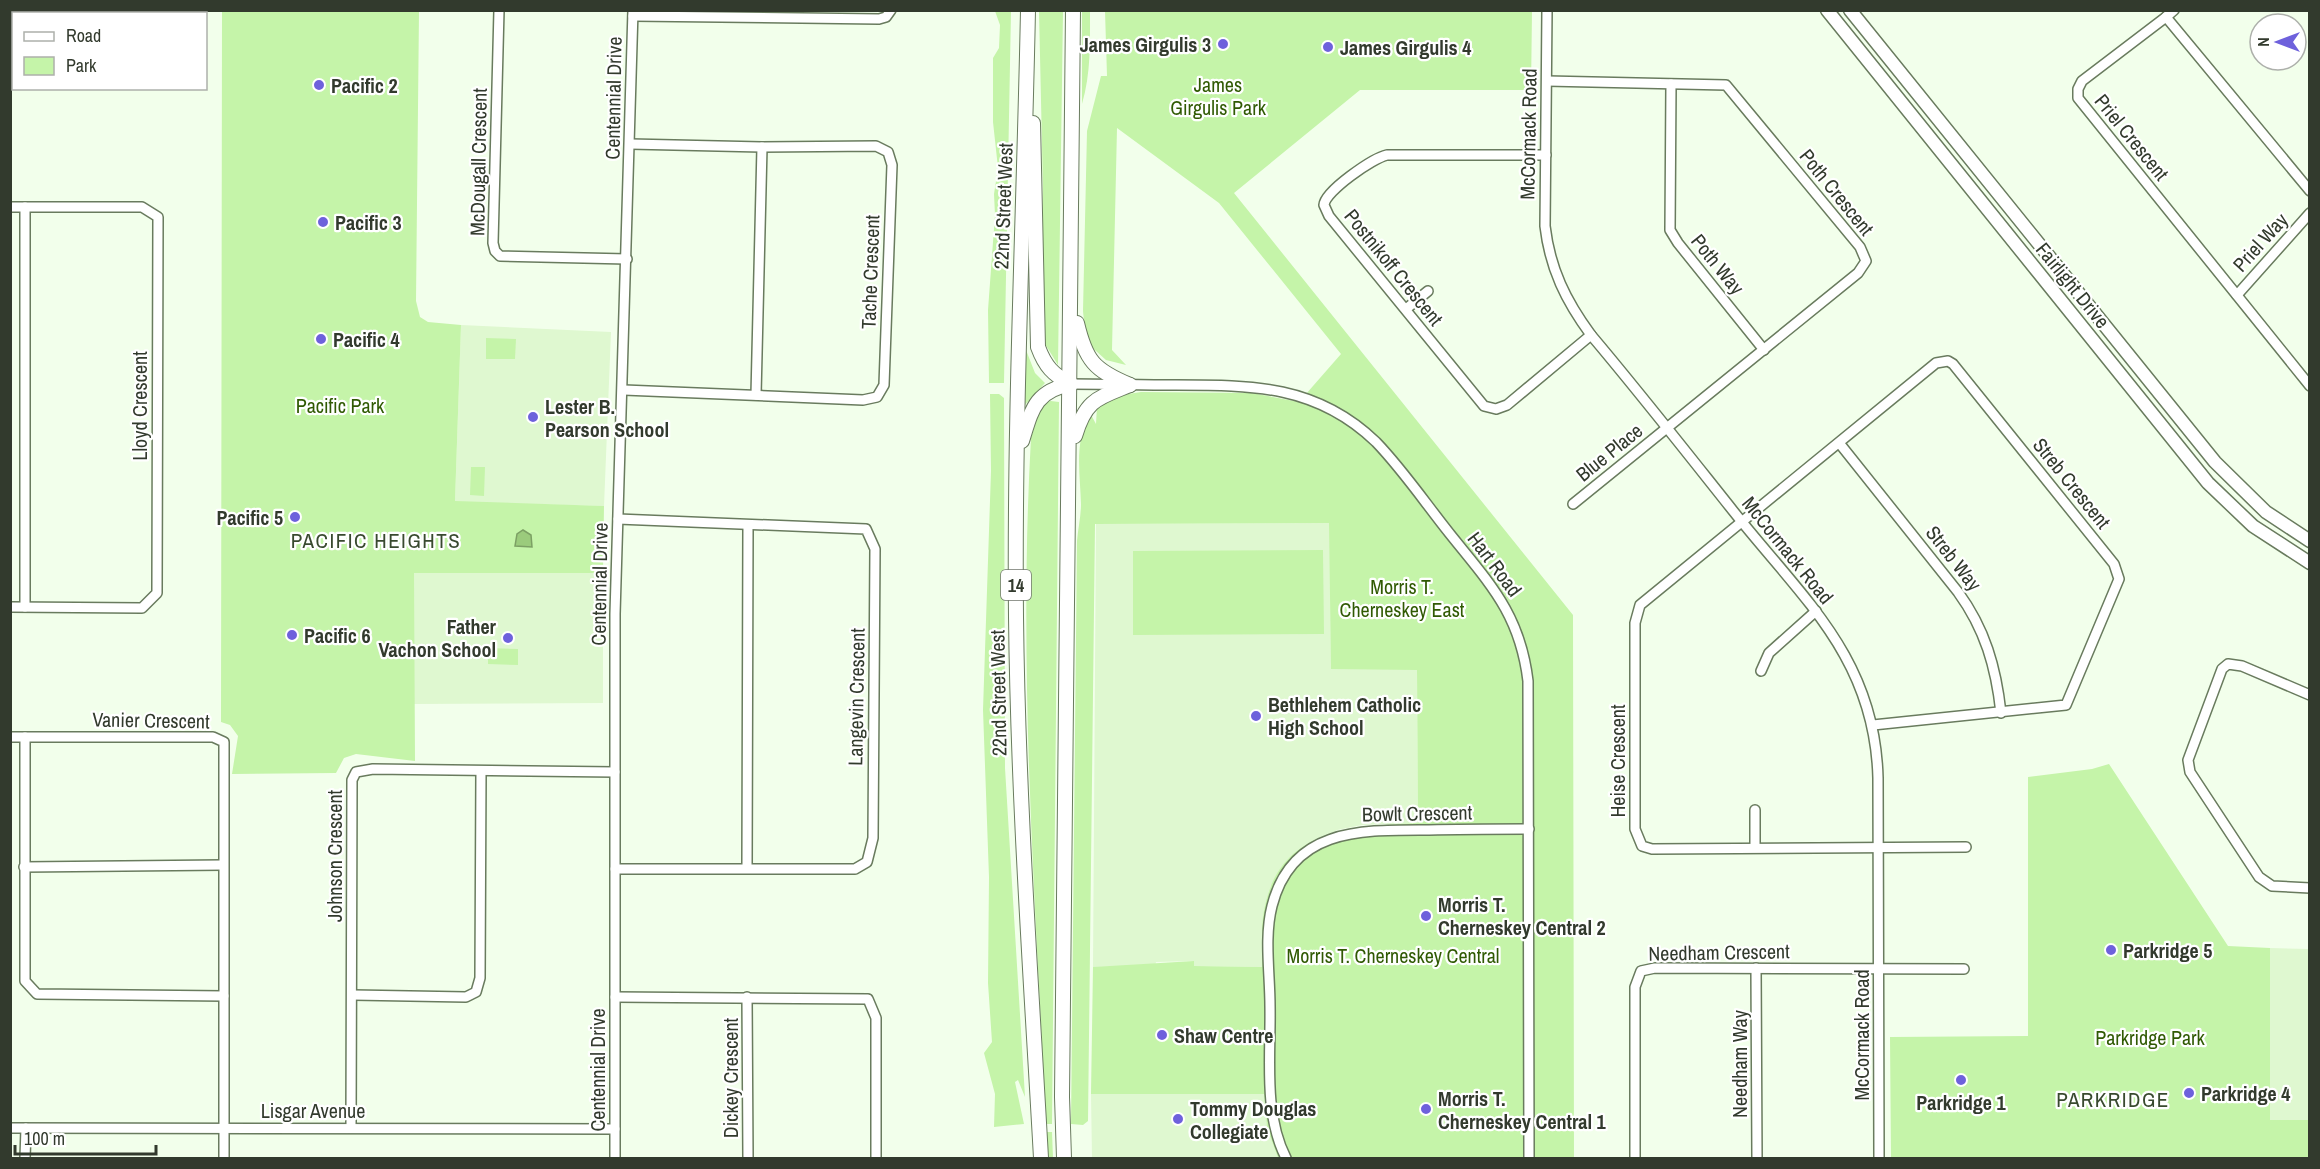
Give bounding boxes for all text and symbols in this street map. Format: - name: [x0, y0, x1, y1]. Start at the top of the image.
- legend: [12, 12, 207, 90]
- north arrow: [2248, 12, 2308, 72]
- text: Road: [66, 23, 101, 48]
- place label: James Girgulis 3: [1080, 31, 1211, 58]
- place label: James Girgulis 4: [1340, 34, 1471, 61]
- street label: Centennial Drive: [598, 36, 628, 160]
- marker: James Girgulis 3: [1216, 37, 1230, 51]
- text: N: [2252, 37, 2274, 47]
- marker: James Girgulis 4: [1321, 40, 1335, 54]
- text: Park: [66, 53, 97, 78]
- street label: McCormack Road: [1513, 68, 1543, 200]
- park label: James Girgulis Park: [1170, 71, 1267, 121]
- place label: Pacific 2: [331, 72, 398, 99]
- marker: Pacific 2: [312, 78, 326, 92]
- street label: McDougall Crescent: [463, 88, 493, 236]
- street label: Priel Crescent: [2089, 88, 2175, 186]
- street label: 22nd Street West: [987, 142, 1019, 270]
- street label: Poth Crescent: [1794, 143, 1880, 241]
- street label: Postnikoff Crescent: [1339, 203, 1450, 331]
- street label: Priel Way: [2226, 206, 2294, 277]
- place label: Pacific 3: [335, 209, 402, 236]
- street label: Tache Crescent: [855, 214, 886, 330]
- marker: Pacific 3: [316, 215, 330, 229]
- street label: Poth Way: [1685, 228, 1751, 301]
- street label: Fairlight Drive: [2030, 236, 2116, 334]
- place label: Pacific 4: [333, 326, 400, 353]
- marker: Pacific 4: [314, 332, 328, 346]
- street label: Lloyd Crescent: [126, 351, 153, 461]
- park label: Pacific Park: [296, 392, 385, 419]
- place label: Lester B. Pearson School: [545, 393, 669, 443]
- marker: Lester B. Pearson School: [526, 410, 540, 424]
- street label: Blue Place: [1570, 417, 1648, 487]
- street label: Streb Crescent: [2027, 432, 2117, 534]
- street label: McCormack Road: [1736, 491, 1840, 609]
- place label: Pacific 5: [216, 504, 283, 531]
- marker: Pacific 5: [288, 510, 302, 524]
- street label: Streb Way: [1920, 520, 1989, 597]
- street label: Centennial Drive: [584, 522, 614, 646]
- district label: PACIFIC HEIGHTS: [291, 526, 461, 555]
- street label: Hart Road: [1462, 526, 1528, 602]
- road number: 14: [1001, 570, 1031, 600]
- park label: Morris T. Cherneskey East: [1340, 573, 1465, 623]
- place label: Father Vachon School: [378, 613, 497, 663]
- place label: Pacific 6: [304, 622, 371, 649]
- marker: Pacific 6: [285, 628, 299, 642]
- street label: Langevin Crescent: [841, 628, 871, 766]
- street label: 22nd Street West: [983, 629, 1013, 756]
- marker: Father Vachon School: [501, 631, 515, 645]
- place label: Bethlehem Catholic High School: [1268, 691, 1421, 741]
- street label: Heise Crescent: [1604, 704, 1631, 818]
- street label: Vanier Crescent: [92, 705, 210, 735]
- marker: Bethlehem Catholic High School: [1249, 709, 1263, 723]
- street label: Johnson Crescent: [321, 789, 348, 922]
- street label: Bowlt Crescent: [1362, 799, 1473, 827]
- place label: Morris T. Cherneskey Central 2: [1438, 891, 1606, 941]
- marker: Morris T. Cherneskey Central 2: [1419, 909, 1433, 923]
- street label: Needham Crescent: [1648, 937, 1790, 967]
- place label: Parkridge 5: [2123, 937, 2212, 964]
- park label: Morris T. Cherneskey Central: [1287, 942, 1499, 969]
- marker: Parkridge 5: [2104, 943, 2118, 957]
- street label: McCormack Road: [1848, 969, 1875, 1101]
- street label: Centennial Drive: [584, 1008, 611, 1132]
- street label: Needham Way: [1726, 1009, 1753, 1118]
- street label: Dickey Crescent: [717, 1017, 744, 1138]
- place label: Shaw Centre: [1174, 1022, 1273, 1049]
- park label: Parkridge Park: [2095, 1024, 2205, 1051]
- marker: Shaw Centre: [1155, 1028, 1169, 1042]
- marker: Parkridge 1: [1954, 1073, 1968, 1087]
- place label: Parkridge 4: [2201, 1080, 2290, 1107]
- place label: Morris T. Cherneskey Central 1: [1438, 1085, 1607, 1135]
- district label: PARKRIDGE: [2056, 1085, 2170, 1114]
- marker: Parkridge 4: [2182, 1086, 2196, 1100]
- place label: Parkridge 1: [1916, 1089, 2007, 1116]
- place label: Tommy Douglas Collegiate: [1190, 1095, 1316, 1145]
- street label: Lisgar Avenue: [261, 1097, 365, 1124]
- marker: Morris T. Cherneskey Central 1: [1419, 1102, 1433, 1116]
- marker: Tommy Douglas Collegiate: [1171, 1112, 1185, 1126]
- scale bar: [15, 1118, 156, 1156]
- text: 100 m: [24, 1126, 65, 1151]

